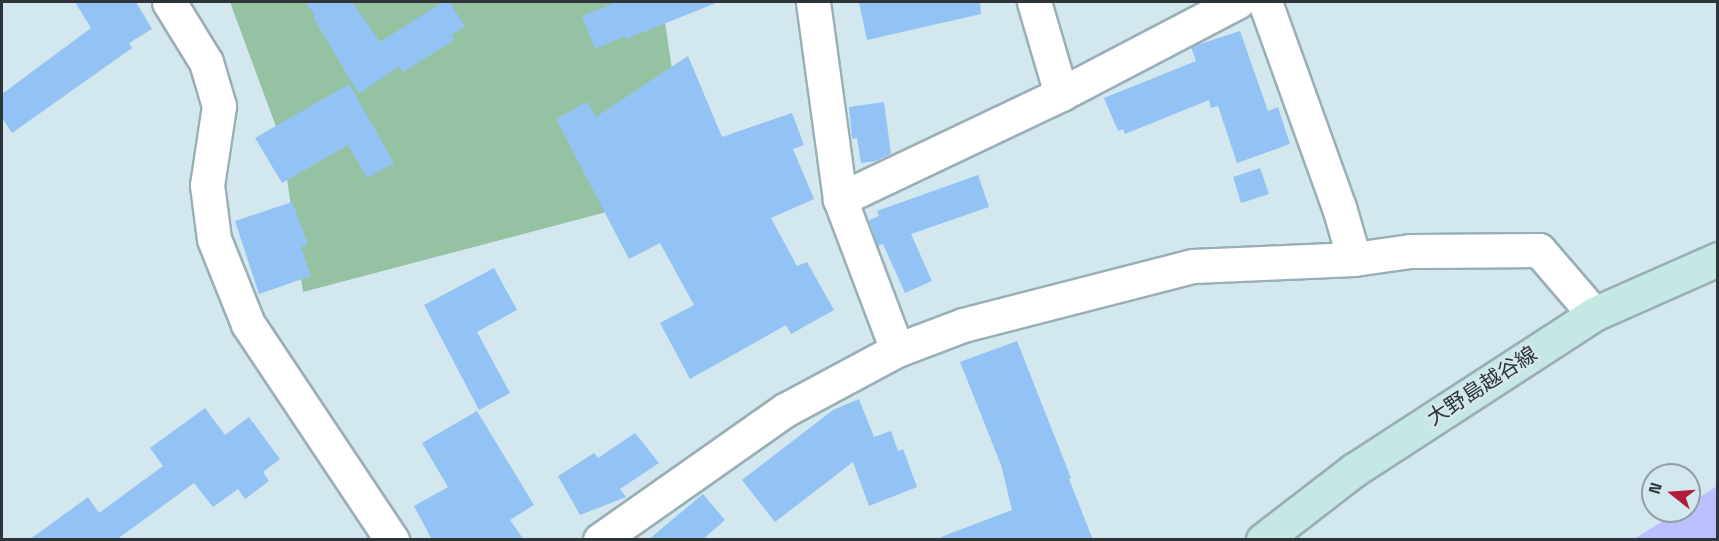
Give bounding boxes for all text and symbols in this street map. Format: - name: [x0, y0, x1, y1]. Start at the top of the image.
- street label: 大野島越谷線: [1422, 341, 1542, 431]
- north arrow: [1641, 463, 1701, 523]
- text: N: [1644, 480, 1667, 496]

